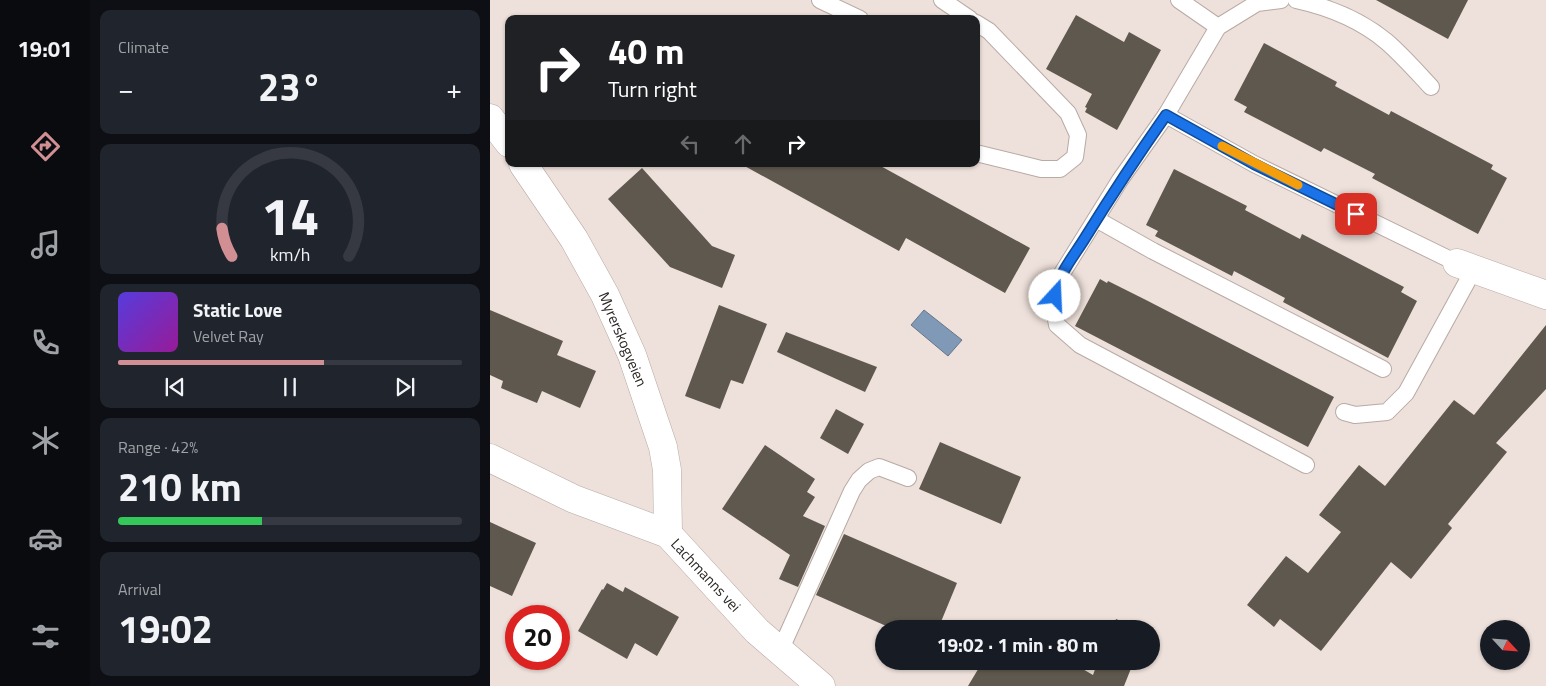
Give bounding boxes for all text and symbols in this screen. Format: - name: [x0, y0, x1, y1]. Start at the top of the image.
- text: 40 m: [608, 24, 684, 78]
- text: 19:01: [18, 32, 72, 66]
- text: Climate: [118, 35, 169, 59]
- icon: right: [525, 35, 590, 100]
- text: 23°: [258, 58, 322, 116]
- text: −: [118, 67, 134, 110]
- text: +: [446, 67, 462, 110]
- text: Turn right: [608, 72, 697, 106]
- icon: directions: [28, 129, 63, 164]
- icon: left: [676, 130, 704, 158]
- icon: ahead: [729, 130, 757, 158]
- icon: right: [782, 130, 810, 158]
- text: 14: [261, 176, 319, 255]
- pin: [1335, 193, 1377, 235]
- icon: arrive: [1342, 200, 1370, 228]
- icon: music: [28, 227, 63, 262]
- text: km/h: [270, 241, 310, 268]
- position arrow: [1028, 269, 1080, 321]
- street label: Myrerskogveien: [593, 288, 653, 390]
- text: Static Love: [193, 295, 282, 324]
- text: Velvet Ray: [193, 324, 264, 348]
- icon: phone: [28, 325, 63, 360]
- icon: previous: [161, 373, 189, 401]
- icon: pause: [276, 373, 304, 401]
- icon: next: [391, 373, 419, 401]
- icon: climate: [28, 423, 63, 458]
- text: Range · 42%: [118, 435, 198, 459]
- text: 210 km: [118, 458, 242, 516]
- icon: car: [28, 521, 63, 556]
- street label: Lachmanns vei: [666, 533, 746, 617]
- text: Arrival: [118, 577, 161, 601]
- text: 19:02: [118, 600, 213, 658]
- speed limit sign: 20: [505, 605, 570, 670]
- icon: filters: [28, 619, 63, 654]
- north arrow: [1480, 620, 1530, 670]
- map controls: [1480, 620, 1530, 670]
- text: 19:02 · 1 min · 80 m: [937, 630, 1098, 659]

